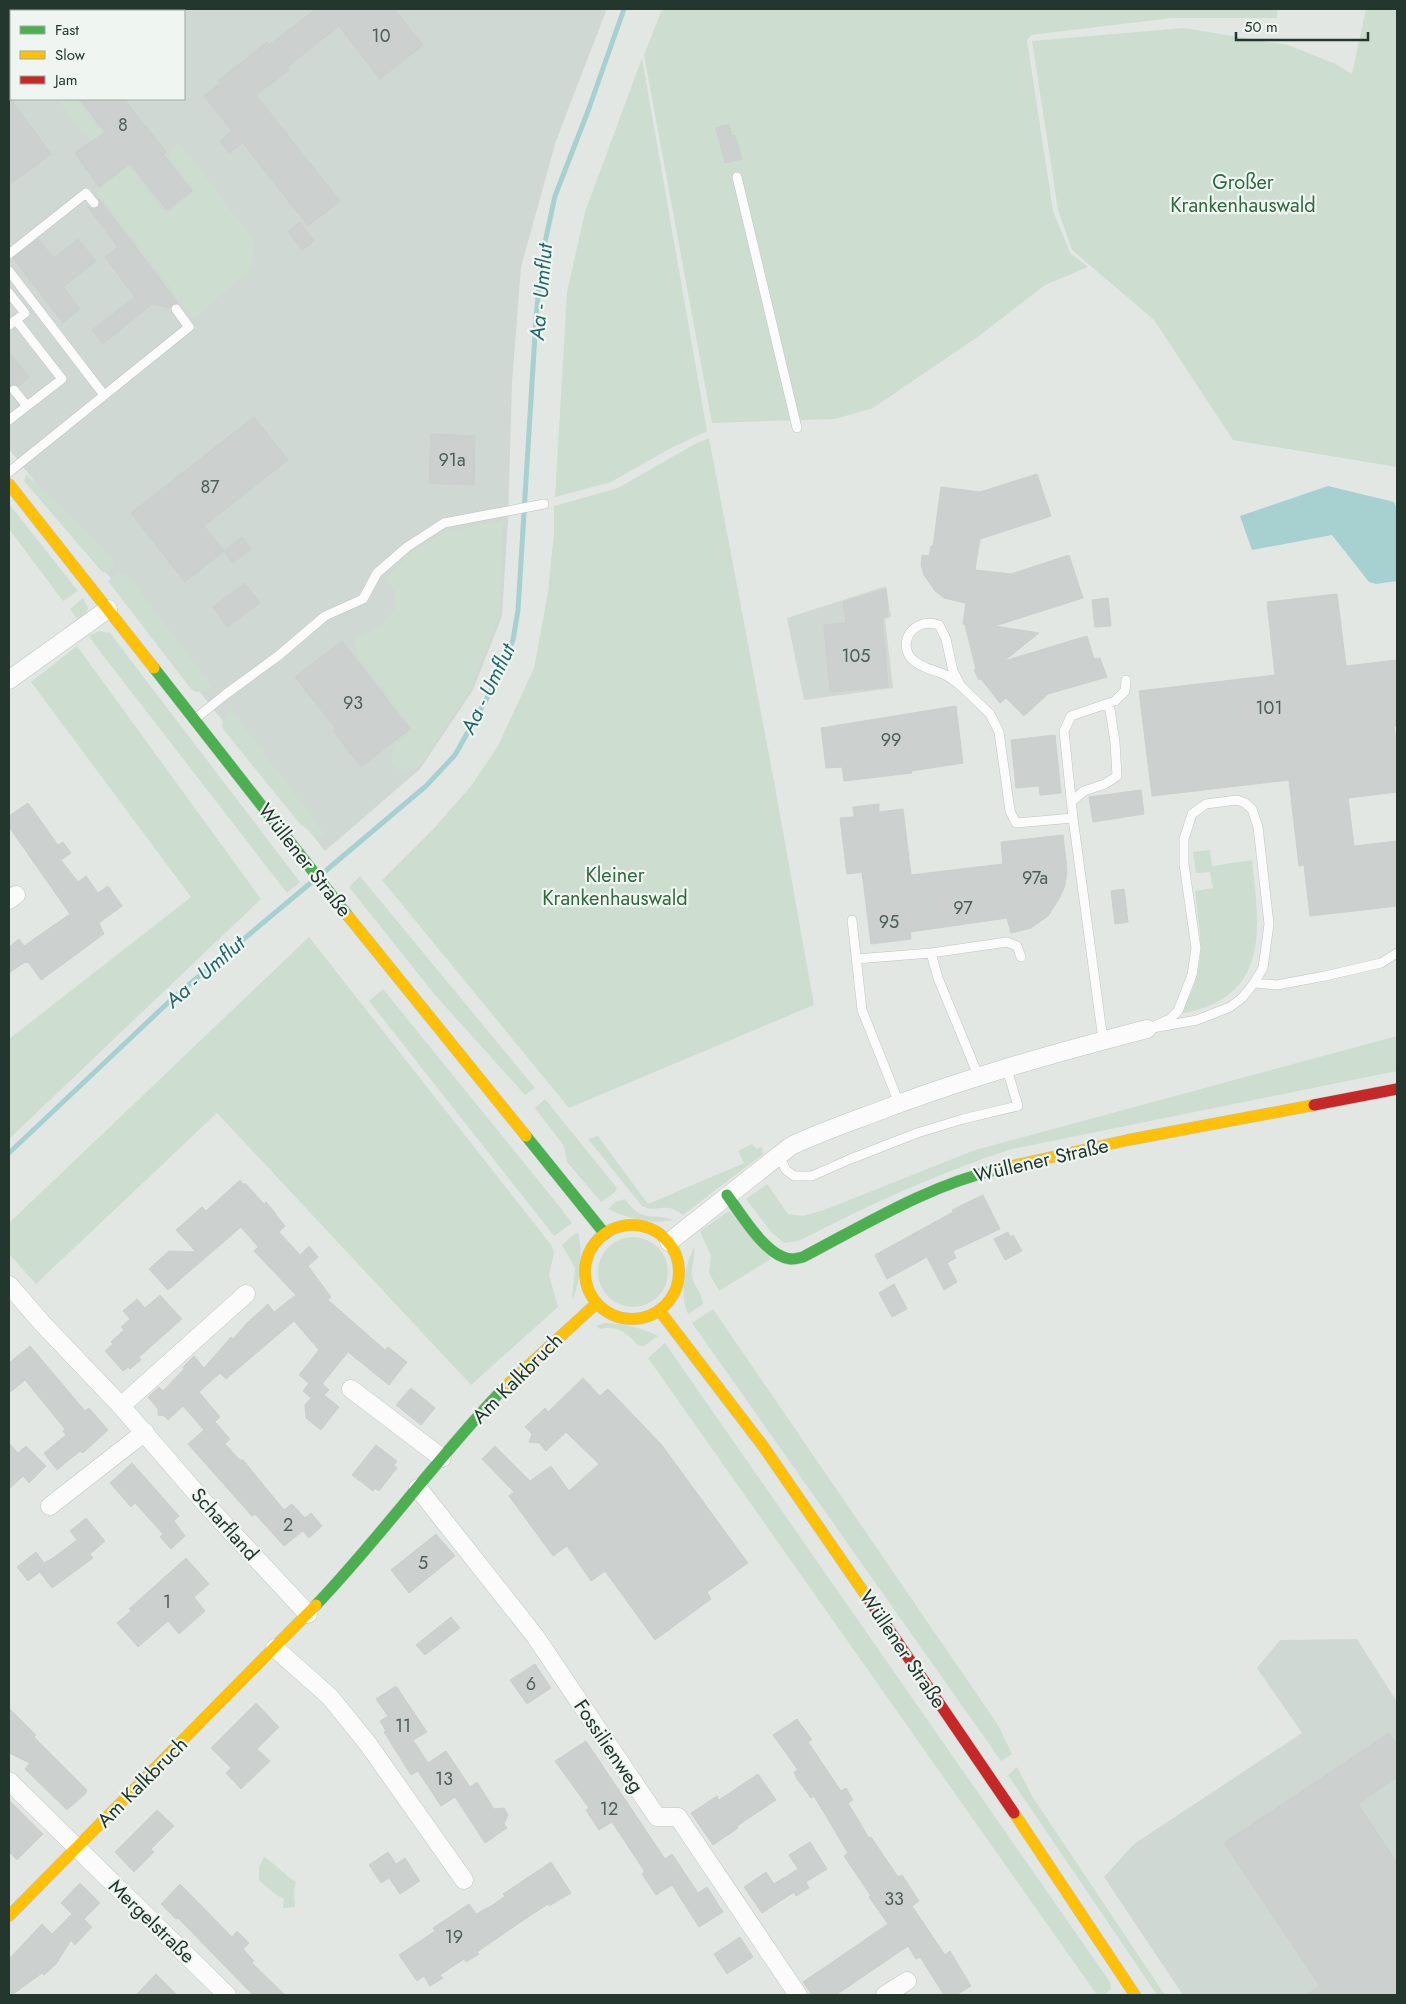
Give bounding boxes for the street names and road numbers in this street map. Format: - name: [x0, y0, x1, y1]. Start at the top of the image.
- street label: Wüllener Straße: [251, 797, 358, 923]
- street label: Wüllener Straße: [971, 1131, 1111, 1190]
- street label: Am Kalkbruch: [465, 1326, 569, 1430]
- street label: Scharfland: [184, 1481, 265, 1567]
- street label: Wüllener Straße: [852, 1584, 953, 1714]
- street label: Fossilienweg: [567, 1694, 651, 1799]
- street label: Am Kalkbruch: [90, 1730, 194, 1834]
- street label: Mergelstraße: [102, 1873, 201, 1970]

